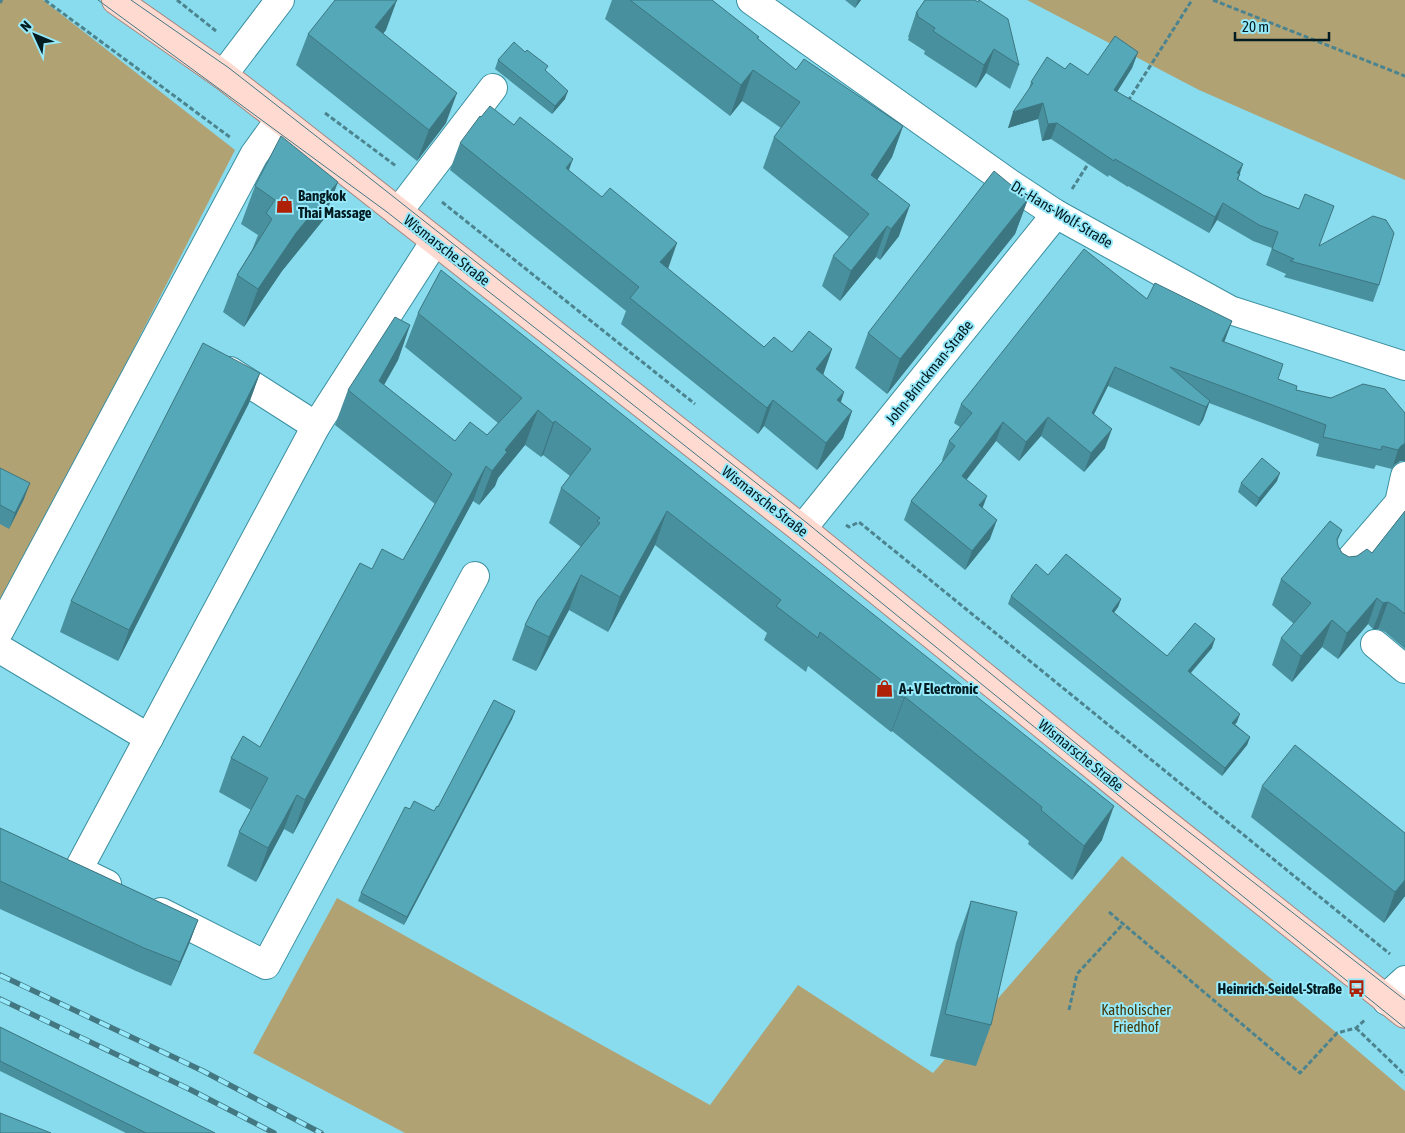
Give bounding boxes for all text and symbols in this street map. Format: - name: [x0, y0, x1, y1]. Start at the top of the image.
- north arrow: [10, 10, 60, 60]
- scale bar: [1235, 10, 1329, 42]
- text: N: [17, 17, 34, 34]
- text: 20 m: [1242, 18, 1269, 35]
- street label: Dr.-Hans-Wolf-Straße: [1008, 177, 1116, 251]
- place label: Bangkok Thai Massage: [298, 187, 372, 221]
- shop icon: Bangkok Thai Massage: [274, 194, 294, 214]
- street label: Wismarsche Straße: [401, 211, 494, 289]
- street label: John-Brinckman-Straße: [882, 316, 976, 427]
- street label: Wismarsche Straße: [719, 462, 812, 540]
- shop icon: A+V Electronic: [875, 678, 895, 698]
- place label: A+V Electronic: [898, 680, 979, 697]
- street label: Wismarsche Straße: [1035, 716, 1127, 795]
- bus stop icon: Heinrich-Seidel-Straße: [1346, 978, 1366, 998]
- place label: Heinrich-Seidel-Straße: [1218, 980, 1342, 997]
- park label: Katholischer Friedhof: [1101, 1001, 1171, 1035]

